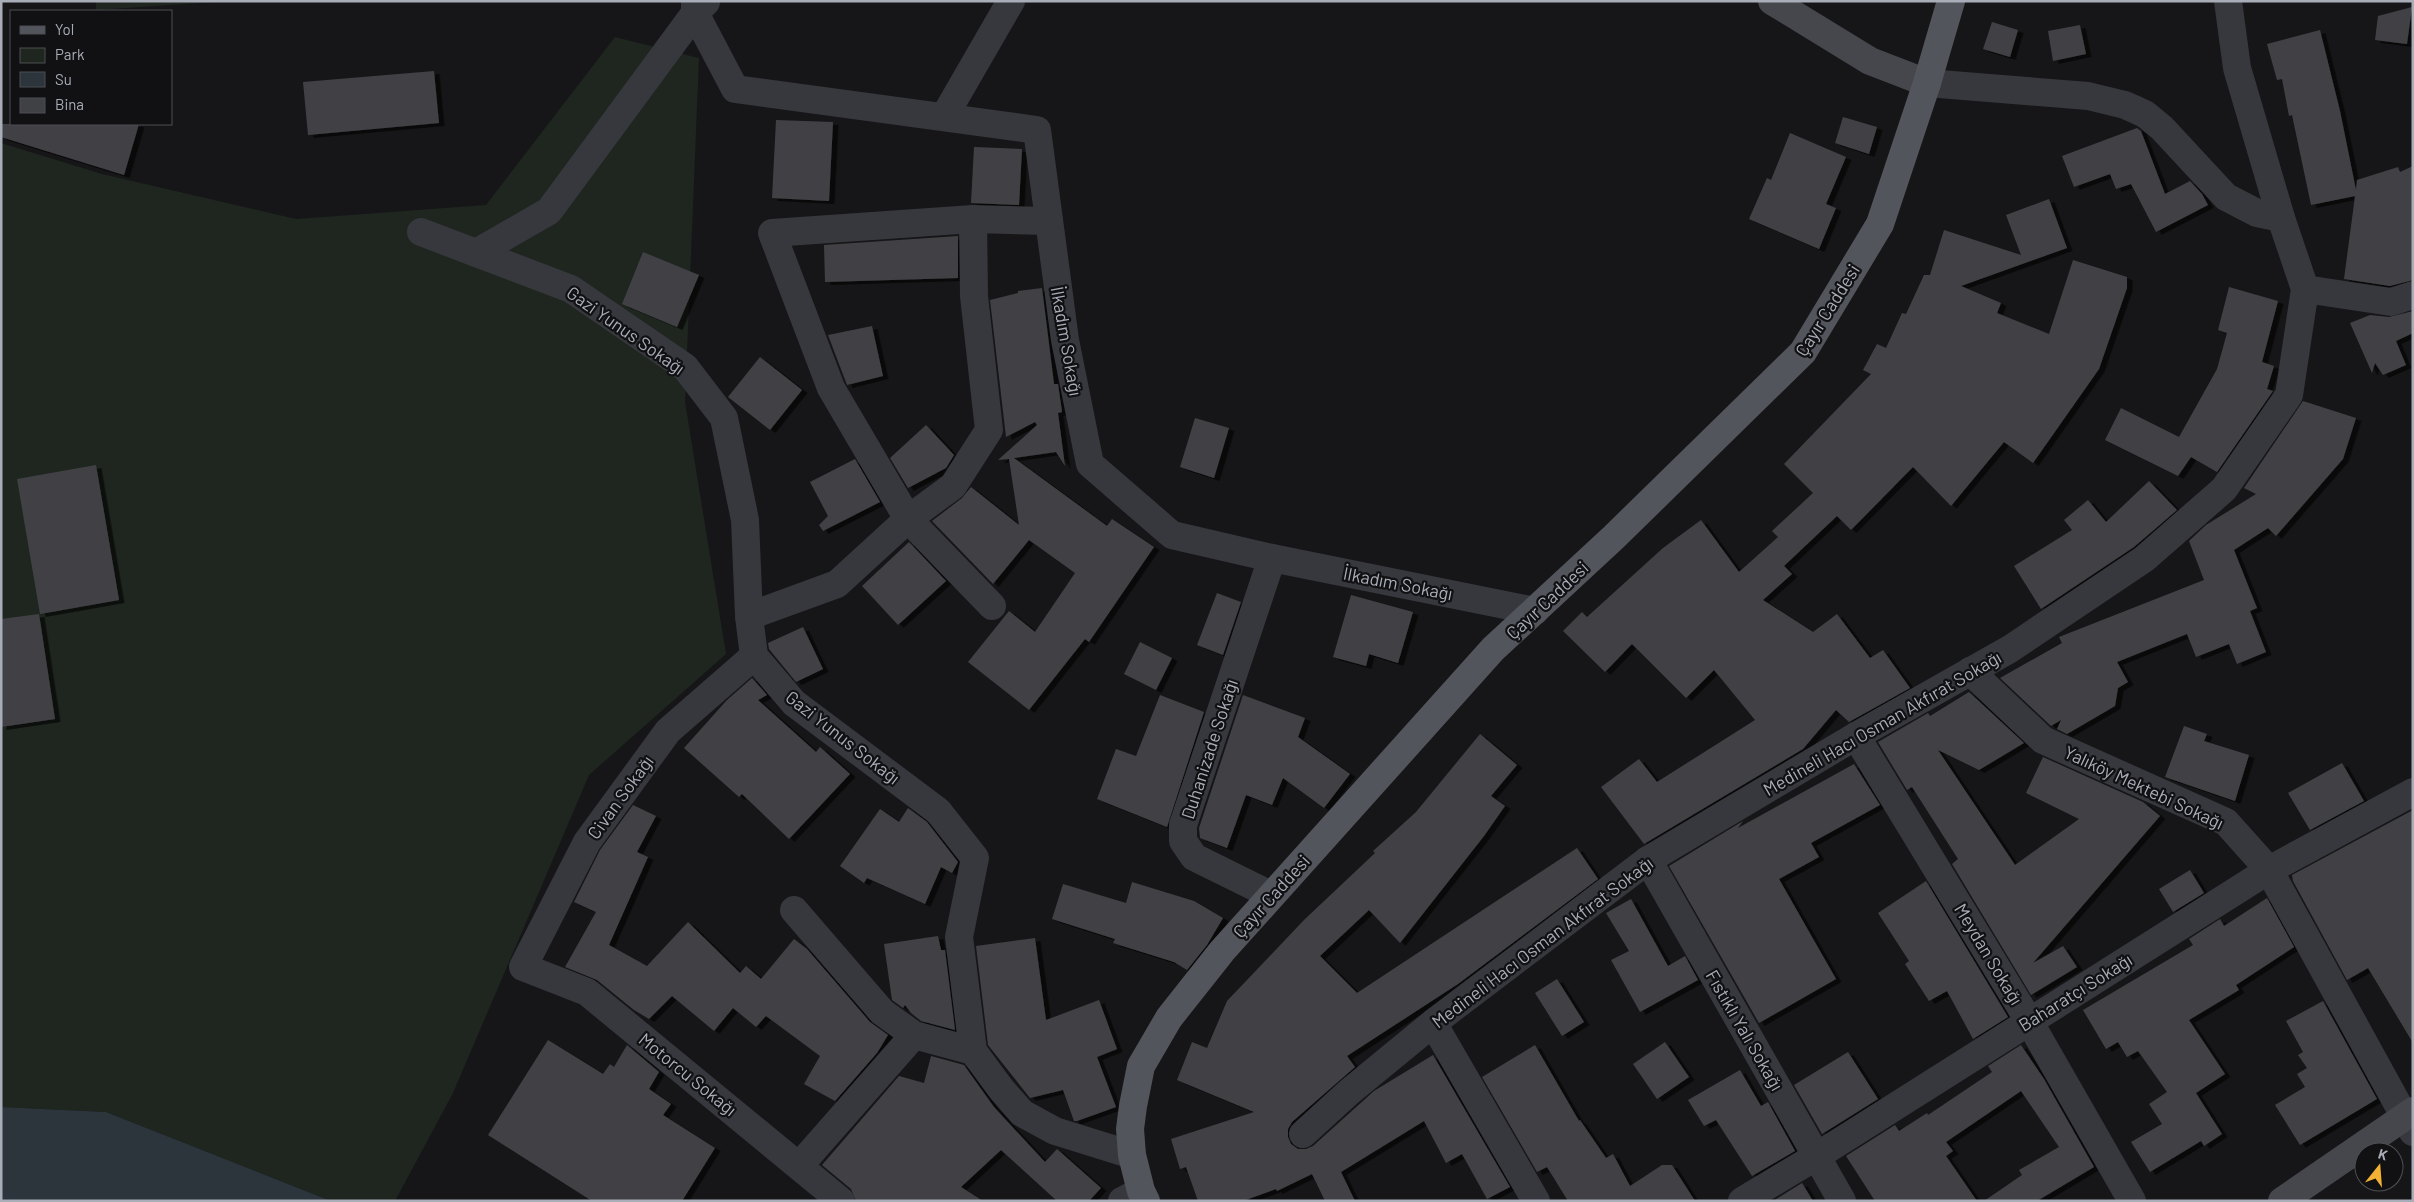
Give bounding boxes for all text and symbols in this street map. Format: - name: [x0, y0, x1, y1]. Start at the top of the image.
- legend: [10, 10, 172, 125]
- text: Yol: [55, 20, 74, 38]
- text: Park: [55, 45, 85, 63]
- text: Su: [55, 70, 72, 88]
- text: Bina: [55, 95, 84, 113]
- street label: Çayır Caddesi: [1790, 260, 1864, 360]
- street label: Gazi Yunus Sokağı: [563, 281, 689, 379]
- street label: İlkadım Sokağı: [1047, 285, 1087, 397]
- street label: Çayır Caddesi: [1501, 556, 1593, 644]
- street label: İlkadım Sokağı: [1342, 562, 1454, 604]
- street label: Medineli Hacı Osman Akfırat Sokağı: [1759, 646, 2005, 800]
- street label: Duhanizade Sokağı: [1176, 676, 1242, 822]
- street label: Gazi Yunus Sokağı: [781, 686, 905, 788]
- street label: Yalıköy Mektebi Sokağı: [2061, 740, 2227, 834]
- street label: Civan Sokağı: [582, 751, 658, 843]
- street label: Çayır Caddesi: [1228, 850, 1314, 942]
- street label: Medineli Hacı Osman Akfırat Sokağı: [1427, 852, 1657, 1032]
- street label: Meydan Sokağı: [1950, 899, 2028, 1009]
- street label: Baharatçı Sokağı: [2014, 948, 2136, 1036]
- street label: Fıstıklı Yalı Sokağı: [1702, 966, 1788, 1094]
- street label: Motorcu Sokağı: [635, 1028, 741, 1120]
- north arrow: [2354, 1142, 2404, 1192]
- text: K: [2376, 1145, 2390, 1164]

